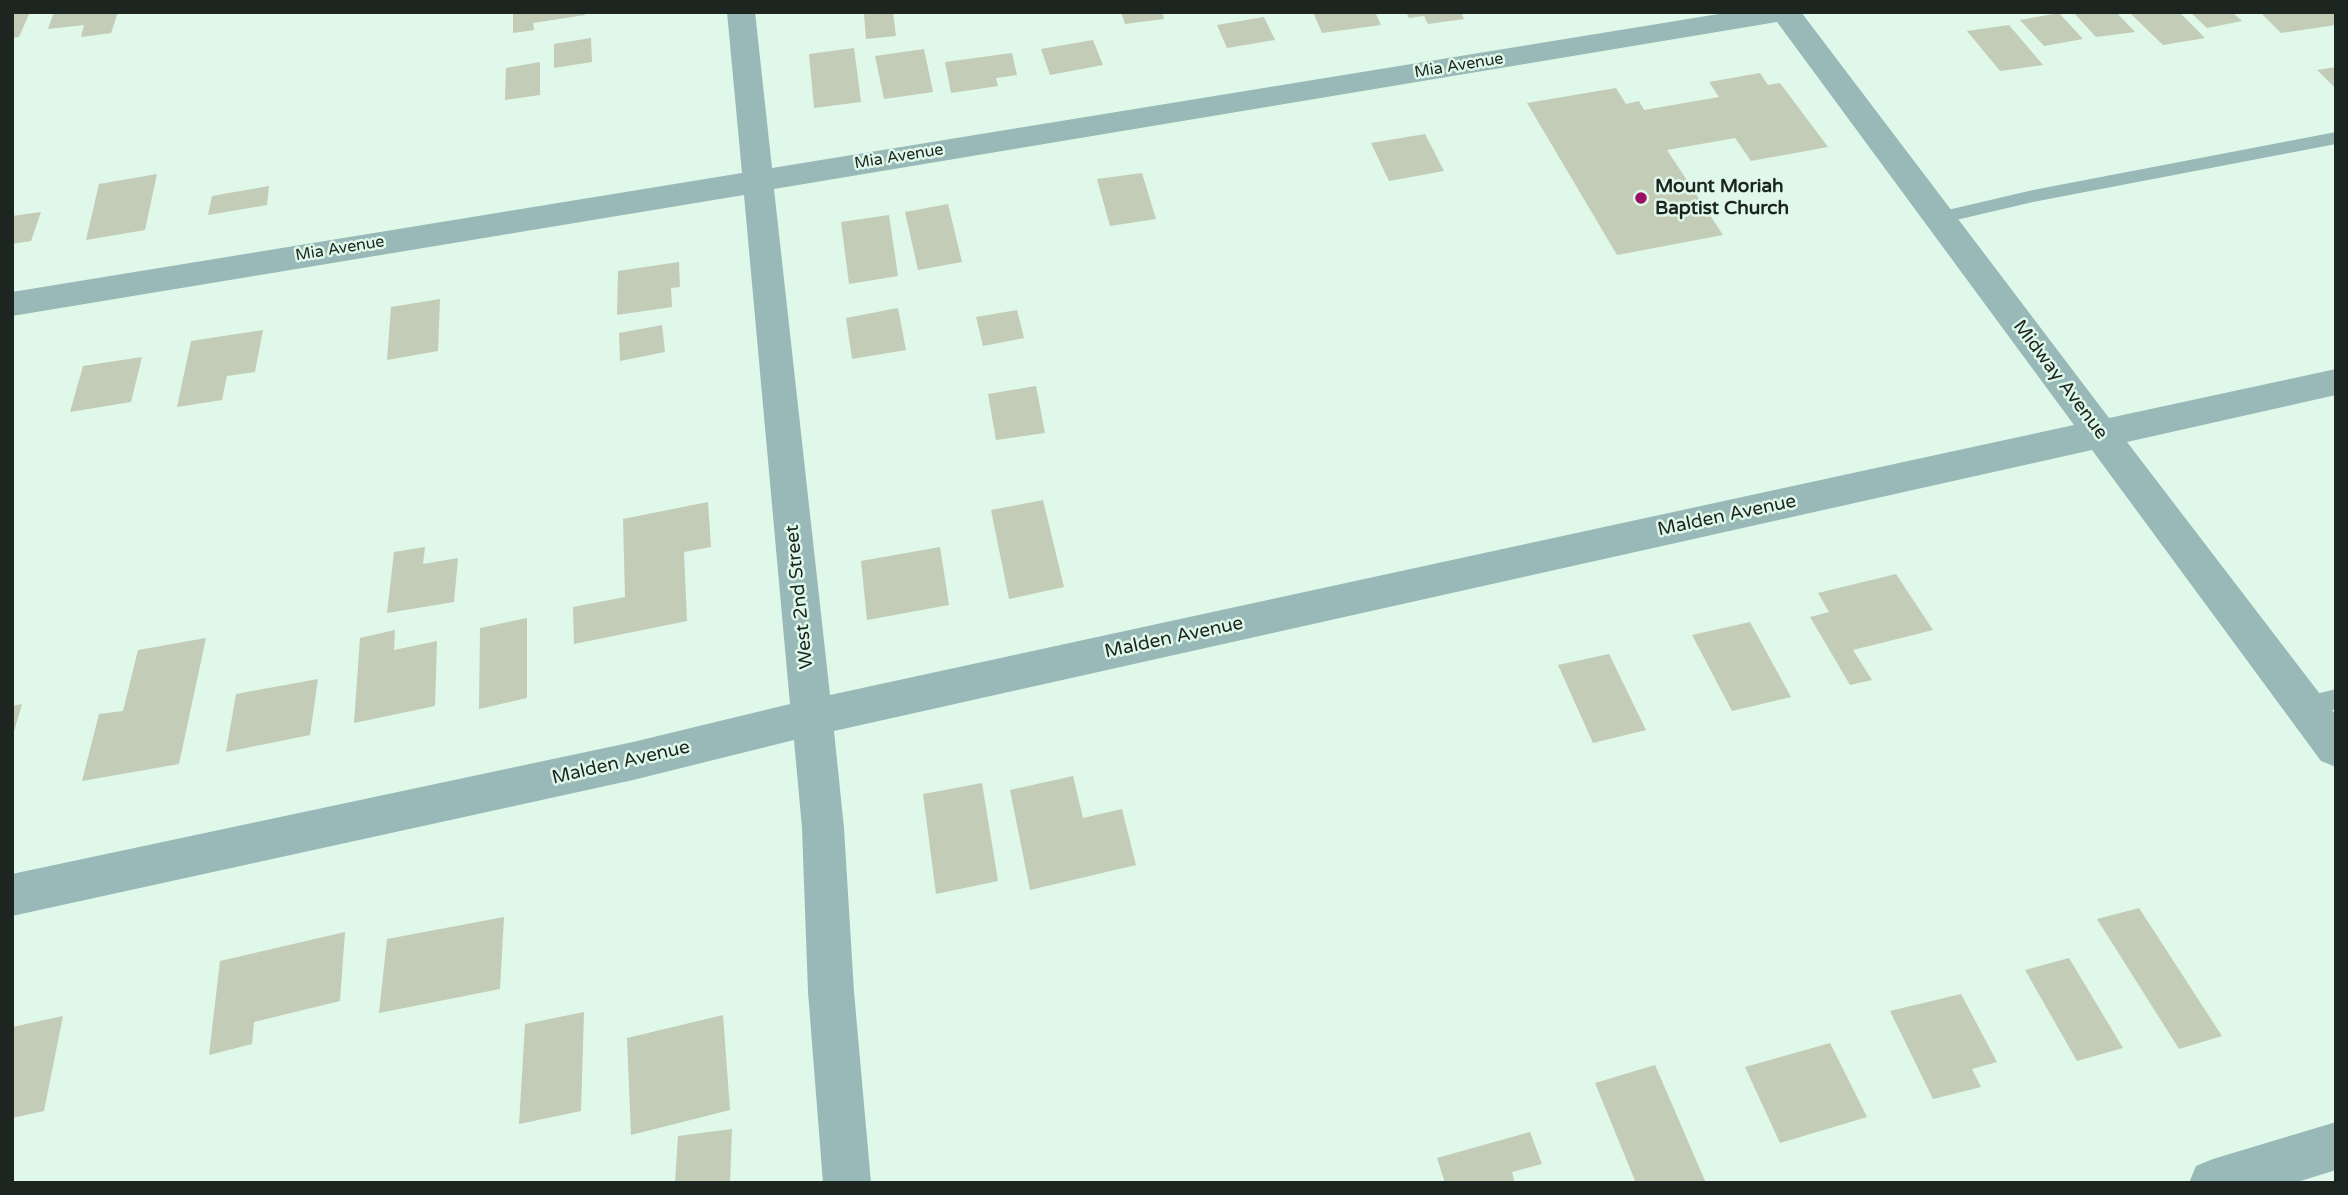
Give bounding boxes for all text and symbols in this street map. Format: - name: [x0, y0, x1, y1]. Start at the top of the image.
- street label: Mia Avenue: [1413, 50, 1505, 82]
- street label: Mia Avenue: [853, 141, 945, 173]
- place label: Mount Moriah Baptist Church: [1655, 176, 1789, 220]
- marker: Mount Moriah Baptist Church: [1633, 190, 1649, 206]
- street label: Mia Avenue: [294, 233, 386, 265]
- street label: Midway Avenue: [2008, 316, 2112, 444]
- street label: Malden Avenue: [1656, 490, 1798, 542]
- street label: West 2nd Street: [781, 524, 819, 670]
- street label: Malden Avenue: [1103, 612, 1245, 664]
- street label: Malden Avenue: [550, 736, 692, 790]

